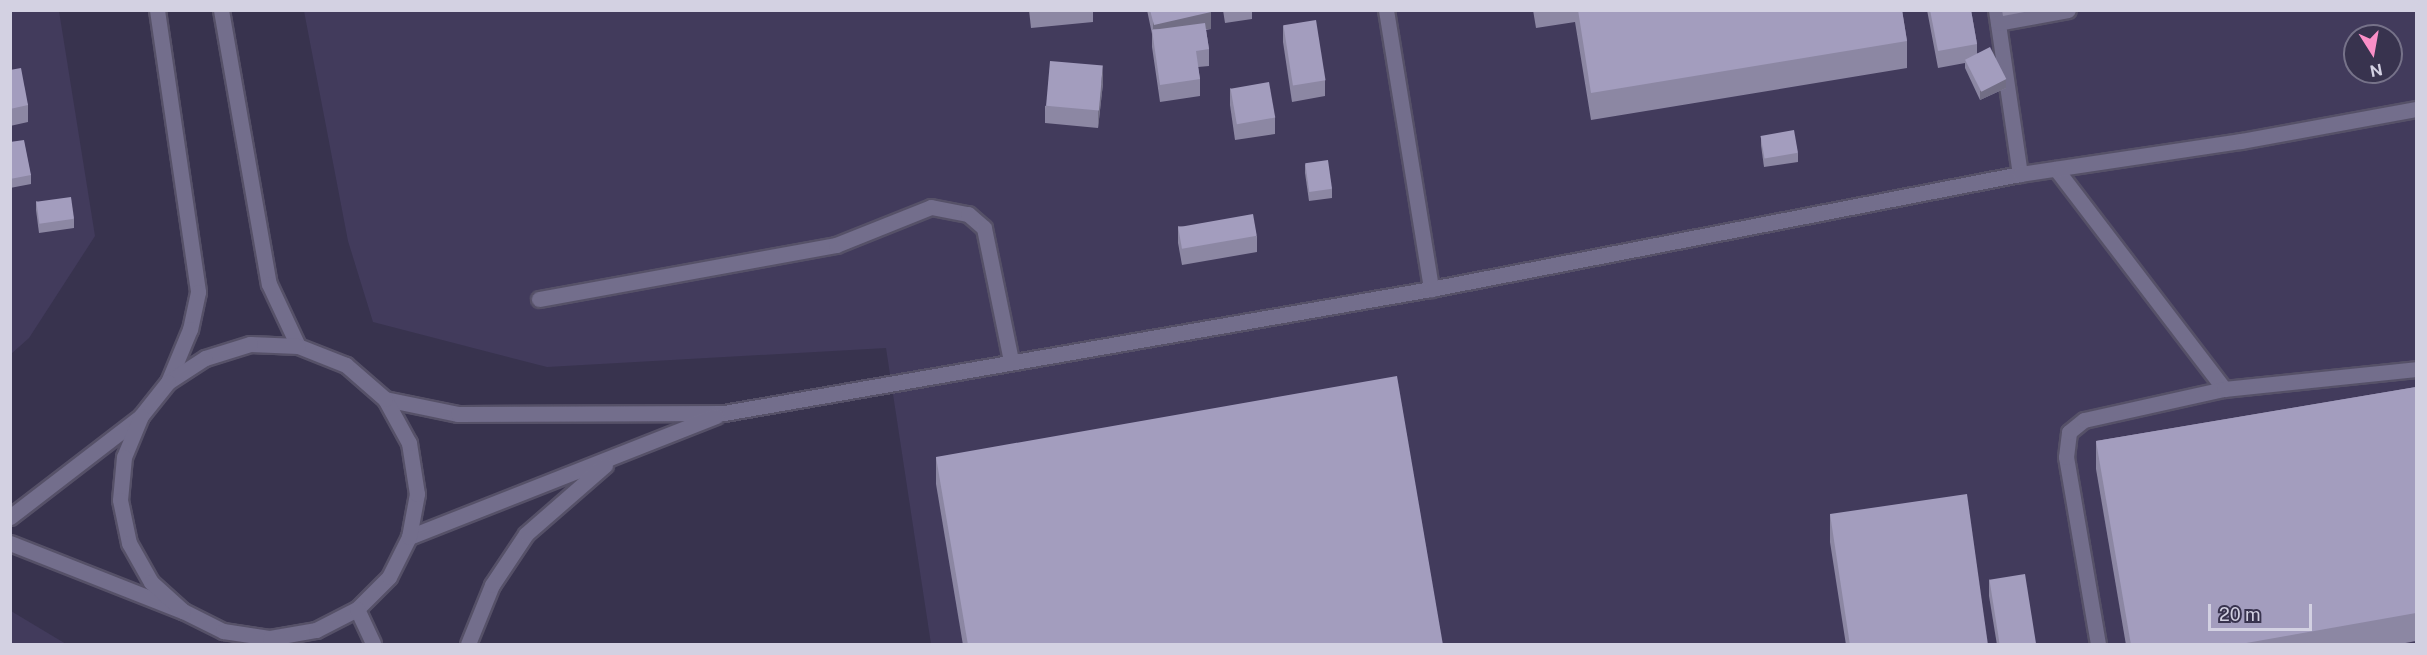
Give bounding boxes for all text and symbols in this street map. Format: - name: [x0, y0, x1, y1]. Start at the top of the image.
- north arrow: [2343, 24, 2403, 84]
- text: N: [2368, 60, 2384, 81]
- scale bar: [2211, 592, 2314, 630]
- text: 20 m: [2219, 604, 2261, 625]

